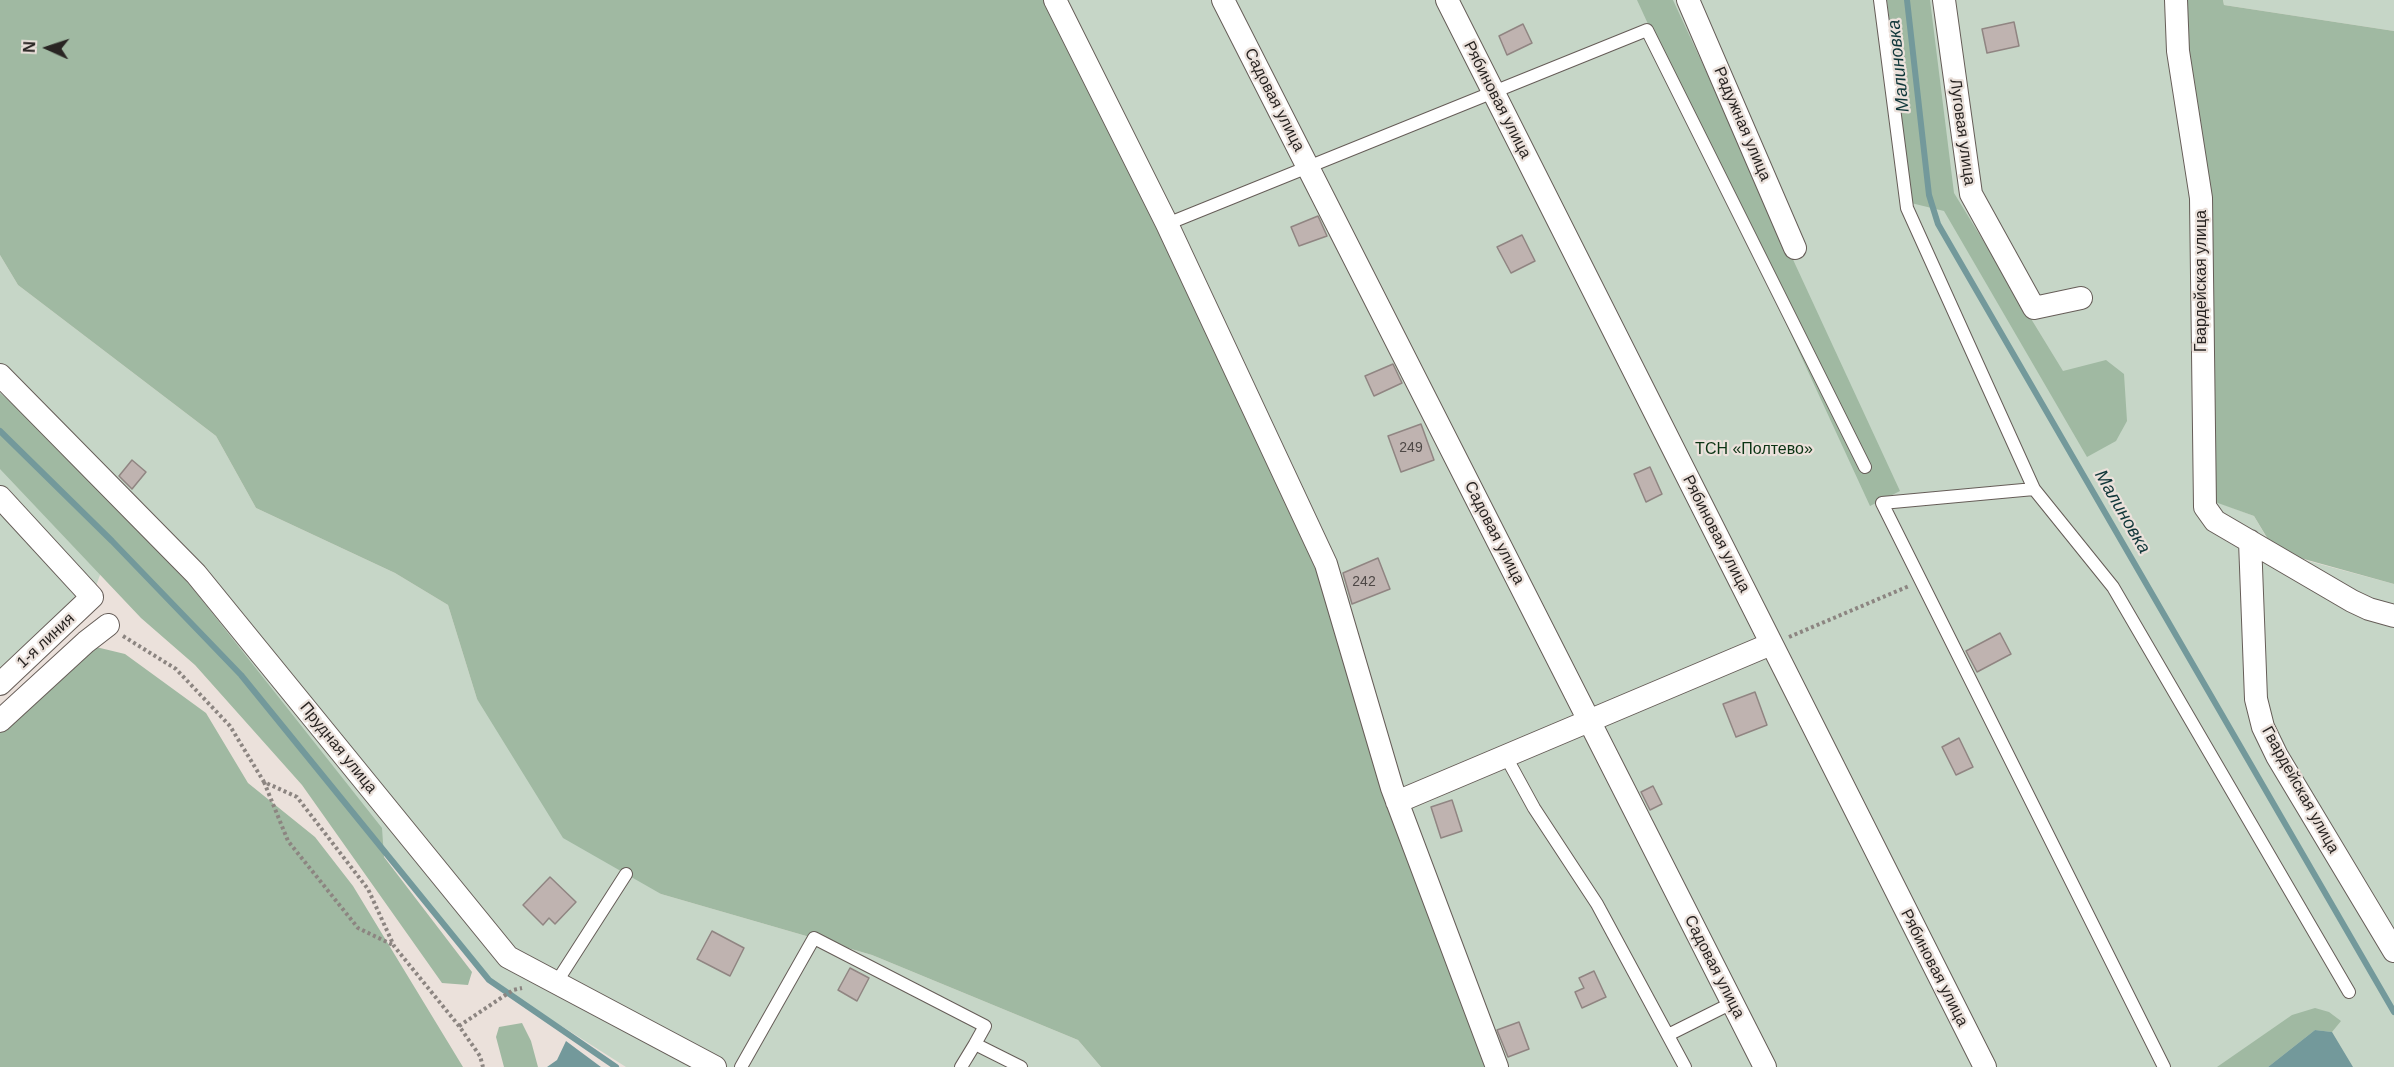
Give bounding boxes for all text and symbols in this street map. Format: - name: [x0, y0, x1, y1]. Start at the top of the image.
- north arrow: [18, 18, 78, 78]
- water label: Малиновка: [1883, 19, 1915, 113]
- street label: Рябиновая улица: [1459, 38, 1535, 162]
- text: N: [21, 41, 38, 53]
- street label: Садовая улица: [1240, 45, 1308, 155]
- street label: Радужная улица: [1709, 64, 1775, 184]
- street label: Луговая улица: [1945, 77, 1979, 187]
- street label: Гвардейская улица: [2192, 210, 2212, 352]
- house number: 249: [1399, 440, 1423, 456]
- park label: ТСН «Полтево»: [1695, 440, 1813, 460]
- water label: Малиновка: [2089, 466, 2155, 558]
- street label: Рябиновая улица: [1678, 472, 1754, 596]
- street label: Садовая улица: [1460, 478, 1528, 588]
- house number: 242: [1352, 574, 1376, 590]
- street label: 1-я линия: [13, 609, 79, 673]
- street label: Прудная улица: [295, 698, 381, 798]
- street label: Гвардейская улица: [2257, 723, 2343, 857]
- street label: Рябиновая улица: [1896, 906, 1972, 1030]
- street label: Садовая улица: [1680, 912, 1748, 1022]

